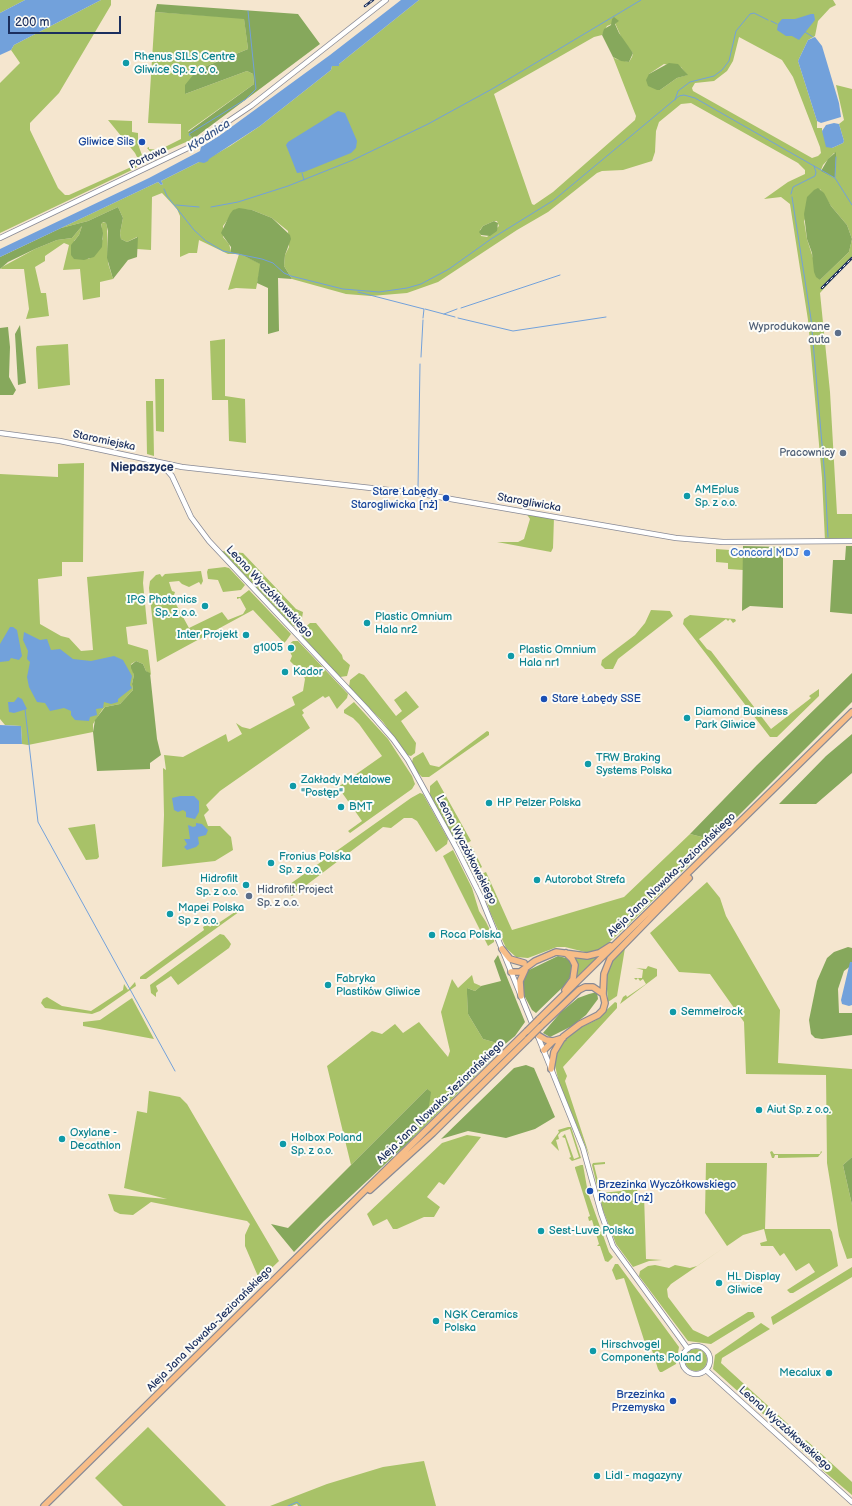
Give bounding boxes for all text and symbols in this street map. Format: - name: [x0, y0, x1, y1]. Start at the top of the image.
- scale bar: [10, 8, 123, 34]
- text: 200 m: [15, 15, 49, 30]
- place label: Rhenus SILS Centre Gliwice Sp. z o. o.: [134, 50, 235, 76]
- marker: Rhenus SILS Centre Gliwice Sp. z o. o.: [121, 58, 131, 68]
- water label: Kłodnica: [185, 117, 233, 155]
- place label: Gliwice Sils: [78, 135, 134, 149]
- marker: Gliwice Sils: [137, 137, 147, 147]
- street label: Portowa: [127, 144, 169, 172]
- place label: Wyprodukowane auta: [749, 320, 830, 346]
- marker: Wyprodukowane auta: [833, 328, 843, 338]
- street label: Staromiejska: [72, 428, 136, 454]
- place label: Pracownicy: [779, 446, 835, 460]
- marker: Pracownicy: [838, 448, 848, 458]
- district label: Niepaszyce: [110, 461, 174, 475]
- place label: AMEplus Sp. z o.o.: [695, 483, 739, 509]
- place label: Stare Łabędy Starogliwicka [nż]: [351, 485, 438, 511]
- street label: Starogliwicka: [496, 491, 562, 515]
- marker: AMEplus Sp. z o.o.: [682, 491, 692, 501]
- marker: Stare Łabędy Starogliwicka [nż]: [441, 493, 451, 503]
- street label: Leona Wyczółkowskiego: [223, 543, 315, 641]
- place label: Concord MDJ: [730, 546, 799, 560]
- marker: Concord MDJ: [802, 548, 812, 558]
- place label: IPG Photonics Sp. z o.o.: [127, 593, 197, 619]
- marker: IPG Photonics Sp. z o.o.: [200, 601, 210, 611]
- place label: Plastic Omnium Hala nr2: [375, 610, 452, 636]
- marker: Plastic Omnium Hala nr2: [362, 618, 372, 628]
- place label: Inter Projekt: [177, 628, 238, 642]
- marker: Inter Projekt: [241, 630, 251, 640]
- place label: g1005: [253, 641, 283, 655]
- marker: g1005: [286, 643, 296, 653]
- place label: Plastic Omnium Hala nr1: [519, 643, 596, 669]
- marker: Plastic Omnium Hala nr1: [506, 651, 516, 661]
- place label: Kador: [293, 665, 323, 679]
- marker: Kador: [280, 667, 290, 677]
- place label: Stare Łabędy SSE: [552, 692, 641, 706]
- marker: Stare Łabędy SSE: [539, 694, 549, 704]
- place label: Diamond Business Park Gliwice: [695, 705, 788, 731]
- marker: Diamond Business Park Gliwice: [682, 713, 692, 723]
- place label: TRW Braking Systems Polska: [596, 751, 672, 777]
- marker: TRW Braking Systems Polska: [583, 759, 593, 769]
- place label: Zakłady Metalowe "Postęp": [301, 773, 391, 799]
- marker: Zakłady Metalowe "Postęp": [288, 781, 298, 791]
- street label: Leona Wyczółkowskiego: [433, 793, 499, 907]
- place label: HP Pelzer Polska: [497, 796, 581, 810]
- marker: HP Pelzer Polska: [484, 798, 494, 808]
- place label: BMT: [349, 800, 373, 814]
- marker: BMT: [336, 802, 346, 812]
- street label: Aleja Jana Nowaka-Jeziorańskiego: [605, 810, 739, 940]
- place label: Fronius Polska Sp. z o.o.: [279, 850, 351, 876]
- marker: Fronius Polska Sp. z o.o.: [266, 858, 276, 868]
- place label: Hidrofilt Sp. z o.o.: [196, 872, 238, 898]
- place label: Autorobot Strefa: [545, 873, 625, 887]
- marker: Autorobot Strefa: [532, 875, 542, 885]
- marker: Hidrofilt Sp. z o.o.: [241, 880, 251, 890]
- place label: Hidrofilt Project Sp. z o.o.: [257, 883, 333, 909]
- marker: Hidrofilt Project Sp. z o.o.: [244, 891, 254, 901]
- place label: Mapei Polska Sp z o.o.: [178, 901, 244, 927]
- marker: Mapei Polska Sp z o.o.: [165, 909, 175, 919]
- place label: Roca Polska: [440, 928, 501, 942]
- marker: Roca Polska: [427, 930, 437, 940]
- place label: Fabryka Plastików Gliwice: [336, 972, 420, 998]
- marker: Fabryka Plastików Gliwice: [323, 980, 333, 990]
- place label: Semmelrock: [681, 1005, 743, 1019]
- marker: Semmelrock: [668, 1007, 678, 1017]
- street label: Aleja Jana Nowaka-Jeziorańskiego: [374, 1037, 508, 1167]
- place label: Aiut Sp. z o.o.: [767, 1103, 831, 1117]
- marker: Aiut Sp. z o.o.: [754, 1105, 764, 1115]
- place label: Oxylane - Decathlon: [70, 1126, 121, 1152]
- place label: Holbox Poland Sp. z o.o.: [291, 1131, 362, 1157]
- marker: Oxylane - Decathlon: [57, 1134, 67, 1144]
- marker: Holbox Poland Sp. z o.o.: [278, 1139, 288, 1149]
- place label: Brzezinka Wyczółkowskiego Rondo [nż]: [598, 1178, 736, 1204]
- marker: Brzezinka Wyczółkowskiego Rondo [nż]: [585, 1186, 595, 1196]
- place label: Sest-Luve Polska: [549, 1224, 634, 1238]
- marker: Sest-Luve Polska: [536, 1226, 546, 1236]
- street label: Aleja Jana Nowaka-Jeziorańskiego: [144, 1263, 276, 1395]
- place label: HL Display Gliwice: [727, 1270, 780, 1296]
- marker: HL Display Gliwice: [714, 1278, 724, 1288]
- place label: NGK Ceramics Polska: [444, 1308, 518, 1334]
- marker: NGK Ceramics Polska: [431, 1316, 441, 1326]
- place label: Hirschvogel Components Poland: [601, 1338, 701, 1364]
- marker: Hirschvogel Components Poland: [588, 1346, 598, 1356]
- place label: Mecalux: [779, 1366, 821, 1380]
- marker: Mecalux: [824, 1368, 834, 1378]
- street label: Leona Wyczółkowskiego: [736, 1384, 834, 1474]
- place label: Brzezinka Przemyska: [611, 1388, 665, 1414]
- marker: Brzezinka Przemyska: [668, 1396, 678, 1406]
- place label: Lidl - magazyny: [605, 1469, 682, 1483]
- marker: Lidl - magazyny: [592, 1471, 602, 1481]

